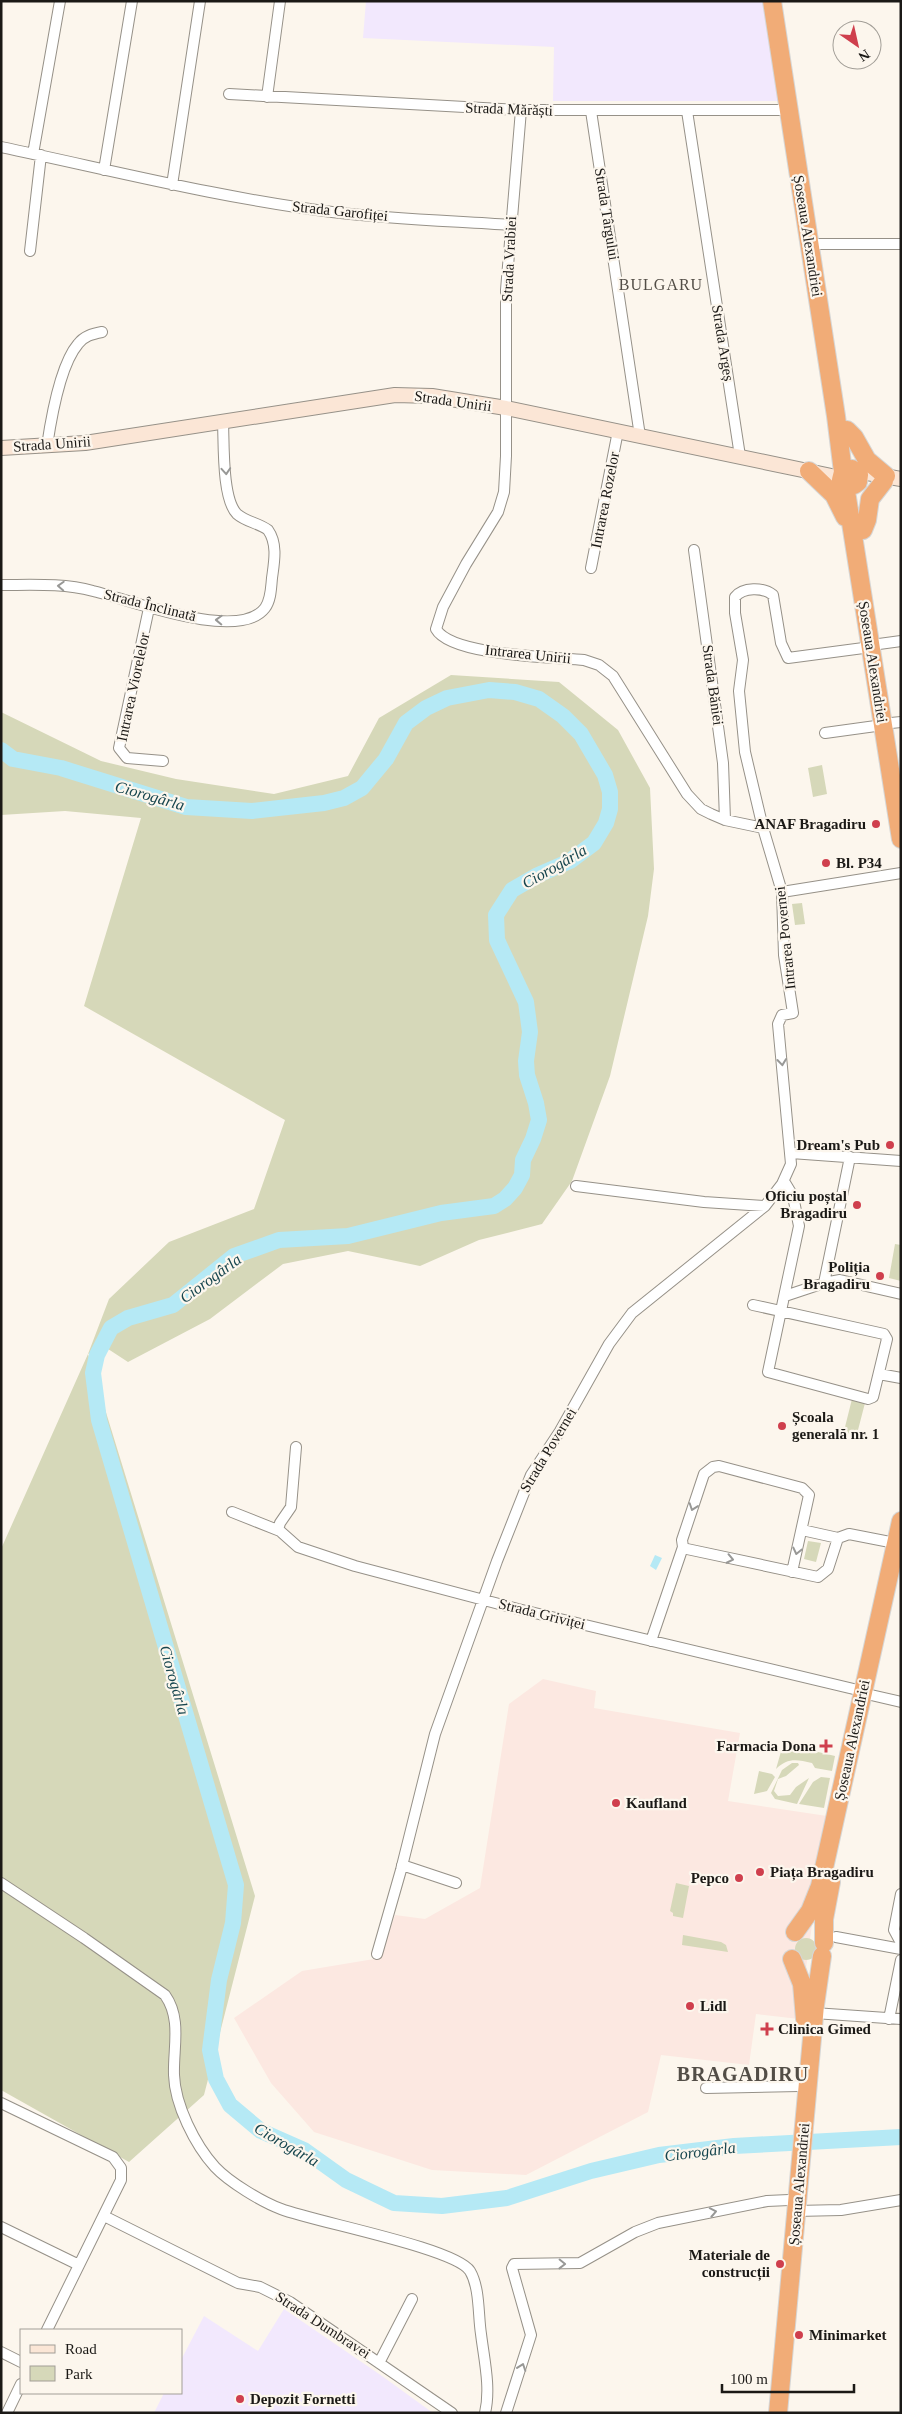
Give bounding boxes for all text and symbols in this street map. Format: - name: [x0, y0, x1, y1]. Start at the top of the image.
- north arrow: [832, 20, 882, 70]
- text: N: [856, 46, 872, 64]
- street label: Strada Mărăști: [465, 99, 553, 120]
- street label: Strada Târgului: [592, 167, 622, 261]
- street label: Șoseaua Alexandriei: [789, 174, 826, 298]
- street label: Strada Garofiței: [291, 198, 389, 225]
- street label: Strada Vrabiei: [499, 216, 519, 302]
- district label: BULGARU: [619, 276, 703, 293]
- street label: Strada Argeș: [708, 304, 737, 382]
- street label: Strada Unirii: [413, 388, 493, 414]
- street label: Strada Unirii: [13, 433, 91, 455]
- street label: Intrarea Rozelor: [588, 450, 622, 550]
- one-way arrow: [220, 467, 231, 475]
- one-way arrow: [56, 580, 64, 591]
- street label: Strada Înclinată: [102, 586, 198, 624]
- street label: Șoseaua Alexandriei: [854, 600, 891, 724]
- one-way arrow: [215, 614, 223, 625]
- street label: Intrarea Viorelelor: [114, 631, 152, 743]
- street label: Intrarea Unirii: [484, 642, 572, 666]
- street label: Strada Băniei: [699, 644, 727, 726]
- water label: Ciorogârla: [113, 777, 187, 814]
- place label: ANAF Bragadiru: [754, 816, 866, 832]
- marker: ANAF Bragadiru: [870, 818, 882, 830]
- water label: Ciorogârla: [519, 841, 590, 893]
- place label: Bl. P34: [836, 855, 882, 871]
- marker: Bl. P34: [820, 857, 832, 869]
- street label: Intrarea Povernei: [772, 886, 798, 990]
- one-way arrow: [777, 1058, 788, 1066]
- place label: Dream's Pub: [797, 1137, 880, 1153]
- marker: Dream's Pub: [884, 1139, 896, 1151]
- place label: Oficiu poștal Bragadiru: [765, 1188, 847, 1221]
- marker: Oficiu poștal Bragadiru: [851, 1199, 863, 1211]
- water label: Ciorogârla: [176, 1251, 245, 1307]
- place label: Poliția Bragadiru: [803, 1259, 870, 1292]
- marker: Poliția Bragadiru: [874, 1270, 886, 1282]
- street label: Strada Povernei: [517, 1405, 579, 1495]
- place label: Școala generală nr. 1: [792, 1409, 879, 1442]
- marker: Școala generală nr. 1: [776, 1420, 788, 1432]
- one-way arrow: [689, 1502, 699, 1511]
- one-way arrow: [792, 1546, 803, 1555]
- one-way arrow: [725, 1553, 734, 1564]
- street label: Strada Griviței: [497, 1596, 587, 1633]
- water label: Ciorogârla: [156, 1643, 193, 1717]
- street label: Șoseaua Alexandriei: [831, 1678, 874, 1802]
- place label: Farmacia Dona: [716, 1738, 816, 1754]
- marker: Farmacia Dona: [820, 1740, 832, 1752]
- place label: Kaufland: [626, 1795, 688, 1811]
- marker: Kaufland: [610, 1797, 622, 1809]
- place label: Piața Bragadiru: [770, 1864, 874, 1881]
- marker: Piața Bragadiru: [754, 1866, 766, 1878]
- place label: Pepco: [691, 1870, 729, 1886]
- marker: Pepco: [733, 1872, 745, 1884]
- place label: Lidl: [700, 1998, 727, 2014]
- marker: Lidl: [684, 2000, 696, 2012]
- place label: Clinica Gimed: [778, 2021, 872, 2037]
- marker: Clinica Gimed: [760, 2022, 774, 2036]
- district label: BRAGADIRU: [677, 2063, 809, 2085]
- water label: Ciorogârla: [251, 2119, 322, 2171]
- street label: Șoseaua Alexandriei: [786, 2122, 813, 2246]
- water label: Ciorogârla: [664, 2139, 737, 2165]
- one-way arrow: [709, 2207, 718, 2217]
- place label: Materiale de construcții: [689, 2247, 770, 2281]
- marker: Materiale de construcții: [774, 2258, 786, 2270]
- one-way arrow: [558, 2259, 566, 2270]
- street label: Strada Dumbravei: [273, 2288, 373, 2362]
- place label: Minimarket: [809, 2327, 886, 2343]
- legend: [20, 2329, 182, 2394]
- marker: Minimarket: [793, 2329, 805, 2341]
- text: Road: [65, 2341, 97, 2357]
- scale bar: [722, 2362, 854, 2394]
- one-way arrow: [516, 2363, 526, 2371]
- text: Park: [65, 2366, 93, 2382]
- text: 100 m: [730, 2371, 768, 2387]
- place label: Depozit Fornetti: [250, 2391, 355, 2407]
- marker: Depozit Fornetti: [234, 2393, 246, 2405]

